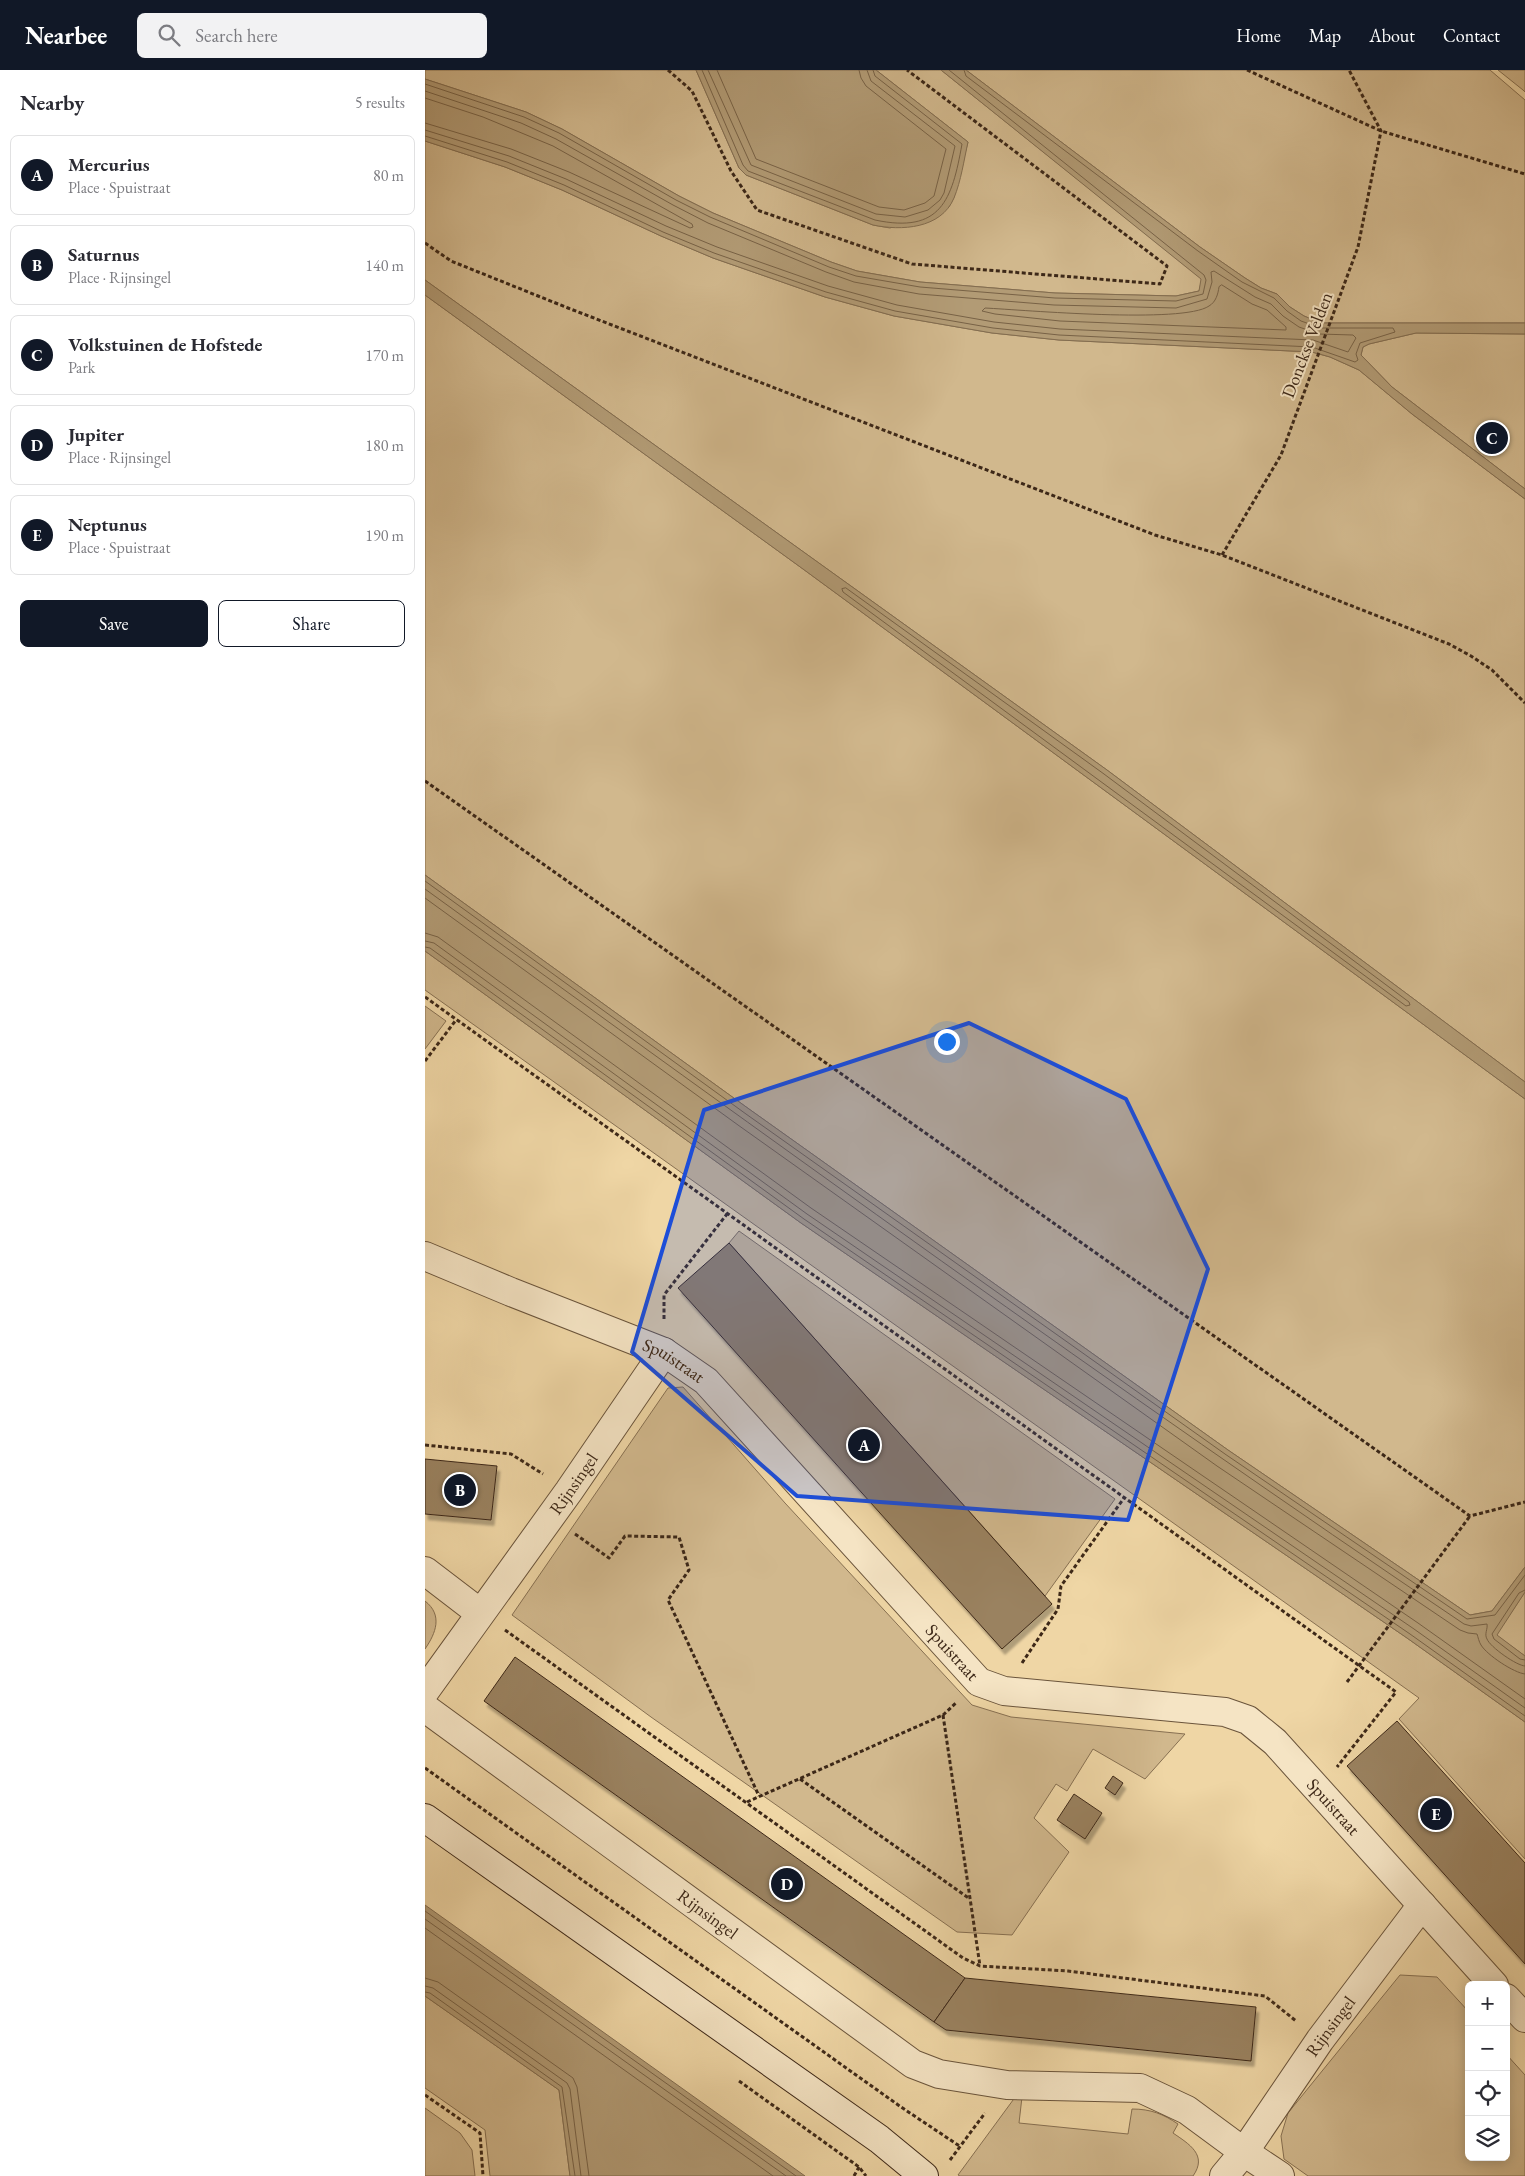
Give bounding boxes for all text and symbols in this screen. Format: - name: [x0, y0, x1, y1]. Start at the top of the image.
- search box: [137, 13, 487, 58]
- text: Nearbee: [25, 20, 107, 51]
- icon: search: [155, 21, 183, 49]
- text: Search here: [195, 23, 278, 48]
- text: Home: [1236, 24, 1281, 47]
- text: Map: [1309, 24, 1341, 47]
- text: About: [1369, 24, 1415, 47]
- text: Contact: [1443, 24, 1500, 47]
- text: Nearby: [20, 89, 84, 116]
- text: 5 results: [355, 92, 405, 113]
- text: Mercurius: [68, 152, 150, 177]
- text: A: [31, 165, 43, 186]
- text: 80 m: [373, 165, 404, 186]
- text: Place · Spuistraat: [68, 177, 171, 198]
- text: Saturnus: [68, 242, 139, 267]
- text: B: [32, 255, 42, 276]
- text: 140 m: [365, 255, 404, 276]
- text: Place · Rijnsingel: [68, 267, 171, 288]
- street label: Donckse Velden: [1276, 288, 1337, 401]
- text: Volkstuinen de Hofstede: [68, 332, 262, 357]
- text: C: [31, 345, 43, 366]
- text: 170 m: [365, 345, 404, 366]
- text: Park: [68, 357, 95, 378]
- pin: C: [1476, 419, 1508, 457]
- text: Jupiter: [68, 422, 124, 447]
- text: D: [31, 435, 43, 456]
- text: 180 m: [365, 435, 404, 456]
- text: Place · Rijnsingel: [68, 447, 171, 468]
- text: Neptunus: [68, 512, 147, 537]
- text: E: [32, 525, 42, 546]
- text: 190 m: [365, 525, 404, 546]
- text: Place · Spuistraat: [68, 537, 171, 558]
- button: Save: [20, 600, 208, 647]
- button: Share: [218, 600, 405, 647]
- your location: [934, 1029, 960, 1055]
- street label: Spuistraat: [639, 1333, 710, 1388]
- pin: A: [848, 1426, 880, 1464]
- street label: Rijnsingel: [544, 1448, 603, 1519]
- pin: B: [444, 1471, 476, 1509]
- street label: Spuistraat: [921, 1619, 984, 1686]
- street label: Spuistraat: [1302, 1773, 1366, 1840]
- pin: E: [1420, 1795, 1452, 1833]
- pin: D: [771, 1865, 803, 1903]
- street label: Rijnsingel: [673, 1884, 743, 1944]
- map controls: [1465, 1981, 1510, 2161]
- button: +: [1465, 1981, 1510, 2026]
- street label: Rijnsingel: [1300, 1991, 1360, 2061]
- button: −: [1465, 2026, 1510, 2071]
- button: locate: [1465, 2071, 1510, 2116]
- button: layers: [1465, 2116, 1510, 2161]

